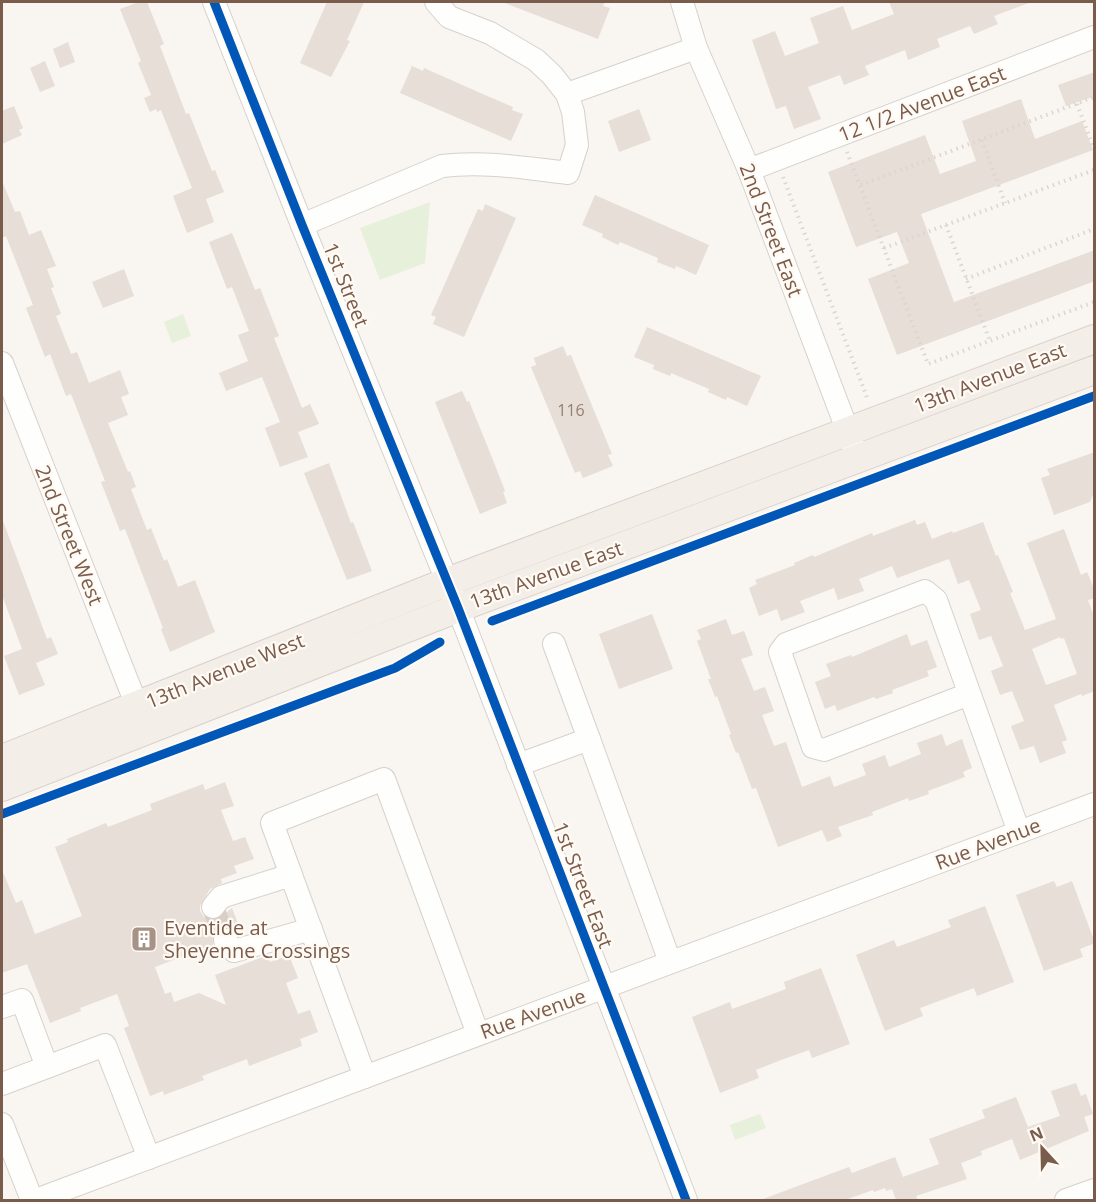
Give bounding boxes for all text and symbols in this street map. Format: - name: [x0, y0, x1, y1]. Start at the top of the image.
- street label: 12 1/2 Avenue East: [834, 59, 1009, 148]
- street label: 2nd Street East: [734, 159, 809, 301]
- street label: 1st Street: [317, 238, 376, 331]
- street label: 13th Avenue East: [910, 336, 1070, 419]
- house number: 116: [557, 399, 585, 421]
- street label: 2nd Street West: [29, 461, 110, 609]
- street label: 13th Avenue East: [465, 534, 626, 615]
- street label: 13th Avenue West: [142, 626, 308, 715]
- street label: Rue Avenue: [931, 811, 1044, 876]
- street label: 1st Street East: [547, 818, 620, 952]
- place label: Eventide at Sheyenne Crossings: [164, 914, 350, 964]
- building icon: Eventide at Sheyenne Crossings: [129, 924, 159, 954]
- street label: Rue Avenue: [476, 982, 589, 1045]
- north arrow: [1012, 1118, 1072, 1178]
- text: N: [1026, 1121, 1047, 1147]

